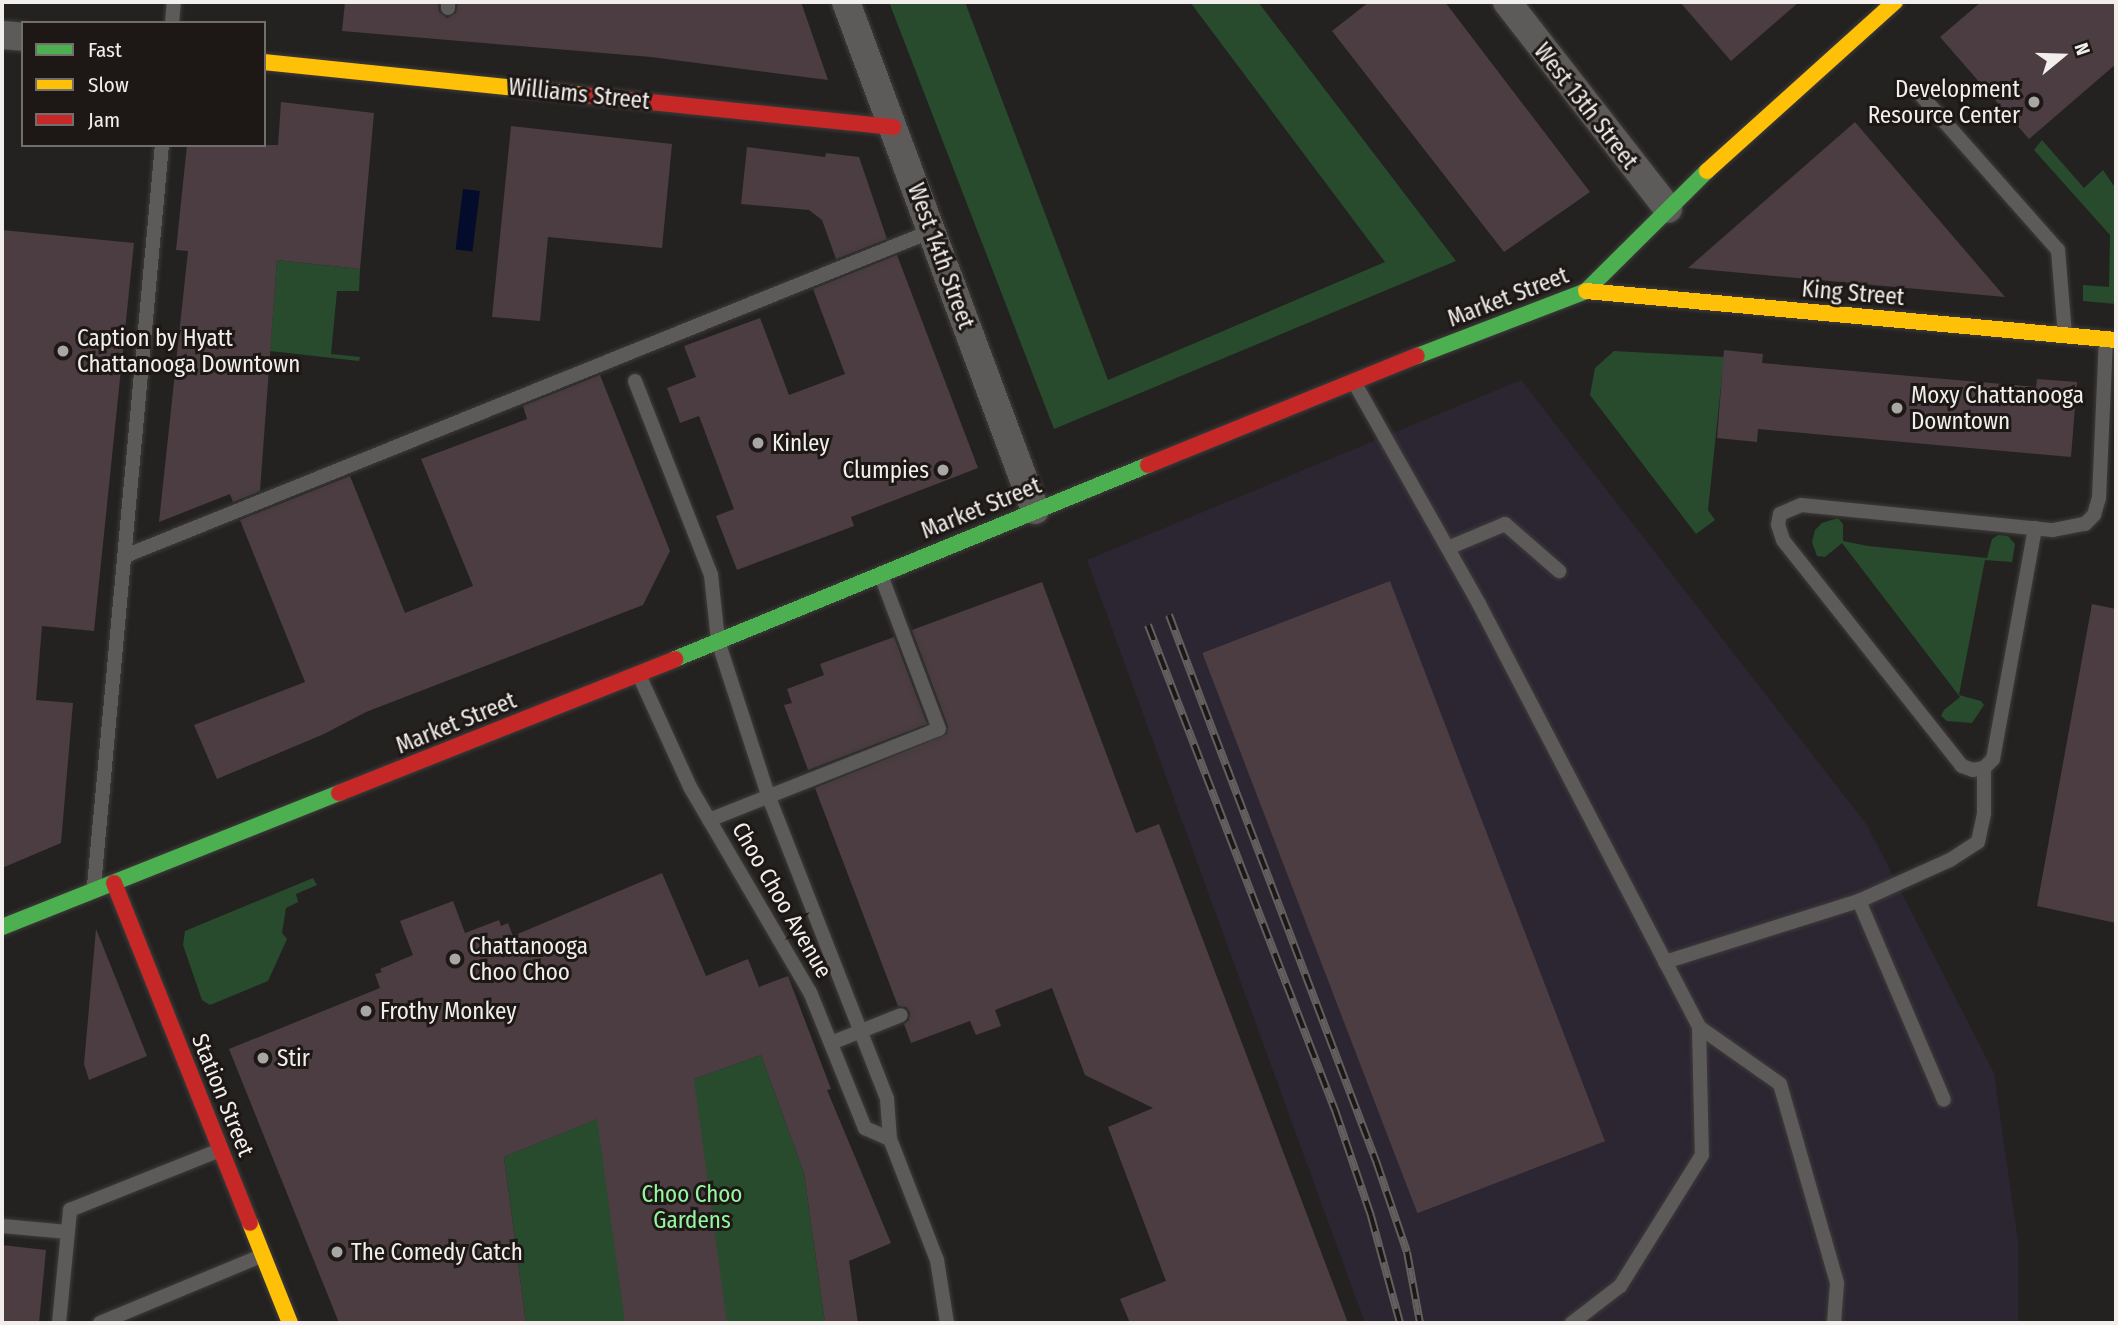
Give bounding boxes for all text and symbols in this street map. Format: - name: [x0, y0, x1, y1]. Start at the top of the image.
- legend: [21, 21, 266, 147]
- north arrow: [2027, 21, 2097, 91]
- text: Fast: [88, 37, 122, 63]
- street label: West 13th Street: [1528, 38, 1644, 174]
- text: N: [2070, 40, 2095, 58]
- text: Slow: [88, 72, 129, 98]
- street label: Williams Street: [507, 73, 651, 115]
- place label: Development Resource Center: [1868, 75, 2020, 129]
- marker: Development Resource Center: [2026, 94, 2042, 110]
- text: Jam: [88, 107, 120, 133]
- street label: West 14th Street: [902, 179, 980, 333]
- street label: Market Street: [1444, 261, 1572, 333]
- street label: King Street: [1801, 275, 1905, 311]
- place label: Caption by Hyatt Chattanooga Downtown: [77, 324, 300, 378]
- marker: Caption by Hyatt Chattanooga Downtown: [55, 343, 71, 359]
- place label: Moxy Chattanooga Downtown: [1911, 381, 2084, 435]
- marker: Moxy Chattanooga Downtown: [1889, 400, 1905, 416]
- place label: Kinley: [772, 429, 830, 457]
- marker: Kinley: [750, 435, 766, 451]
- place label: Clumpies: [843, 456, 929, 484]
- marker: Clumpies: [935, 462, 951, 478]
- street label: Market Street: [917, 471, 1045, 545]
- street label: Market Street: [392, 686, 520, 760]
- street label: Choo Choo Avenue: [726, 817, 838, 983]
- place label: Chattanooga Choo Choo: [469, 932, 588, 986]
- marker: Chattanooga Choo Choo: [447, 951, 463, 967]
- place label: Frothy Monkey: [380, 997, 517, 1025]
- marker: Frothy Monkey: [358, 1003, 374, 1019]
- street label: Station Street: [186, 1030, 260, 1160]
- place label: Stir: [277, 1044, 310, 1072]
- marker: Stir: [255, 1050, 271, 1066]
- park label: Choo Choo Gardens: [642, 1180, 742, 1234]
- place label: The Comedy Catch: [351, 1238, 523, 1266]
- marker: The Comedy Catch: [329, 1244, 345, 1260]

